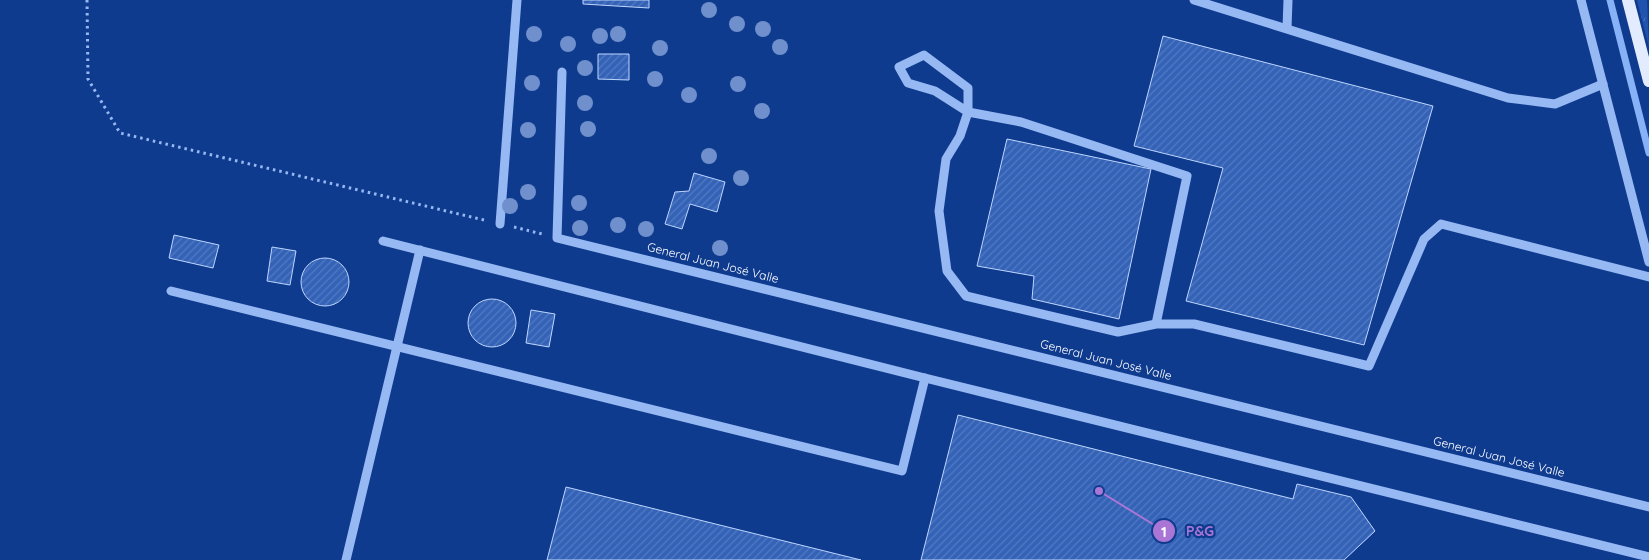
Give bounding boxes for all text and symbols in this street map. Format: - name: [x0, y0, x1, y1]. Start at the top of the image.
- street label: General Juan José Valle: [646, 239, 781, 286]
- street label: General Juan José Valle: [1039, 336, 1174, 383]
- street label: General Juan José Valle: [1432, 433, 1567, 480]
- callout: P&G: [1151, 517, 1224, 546]
- text: 1: [1161, 522, 1167, 541]
- text: P&G: [1186, 522, 1214, 540]

